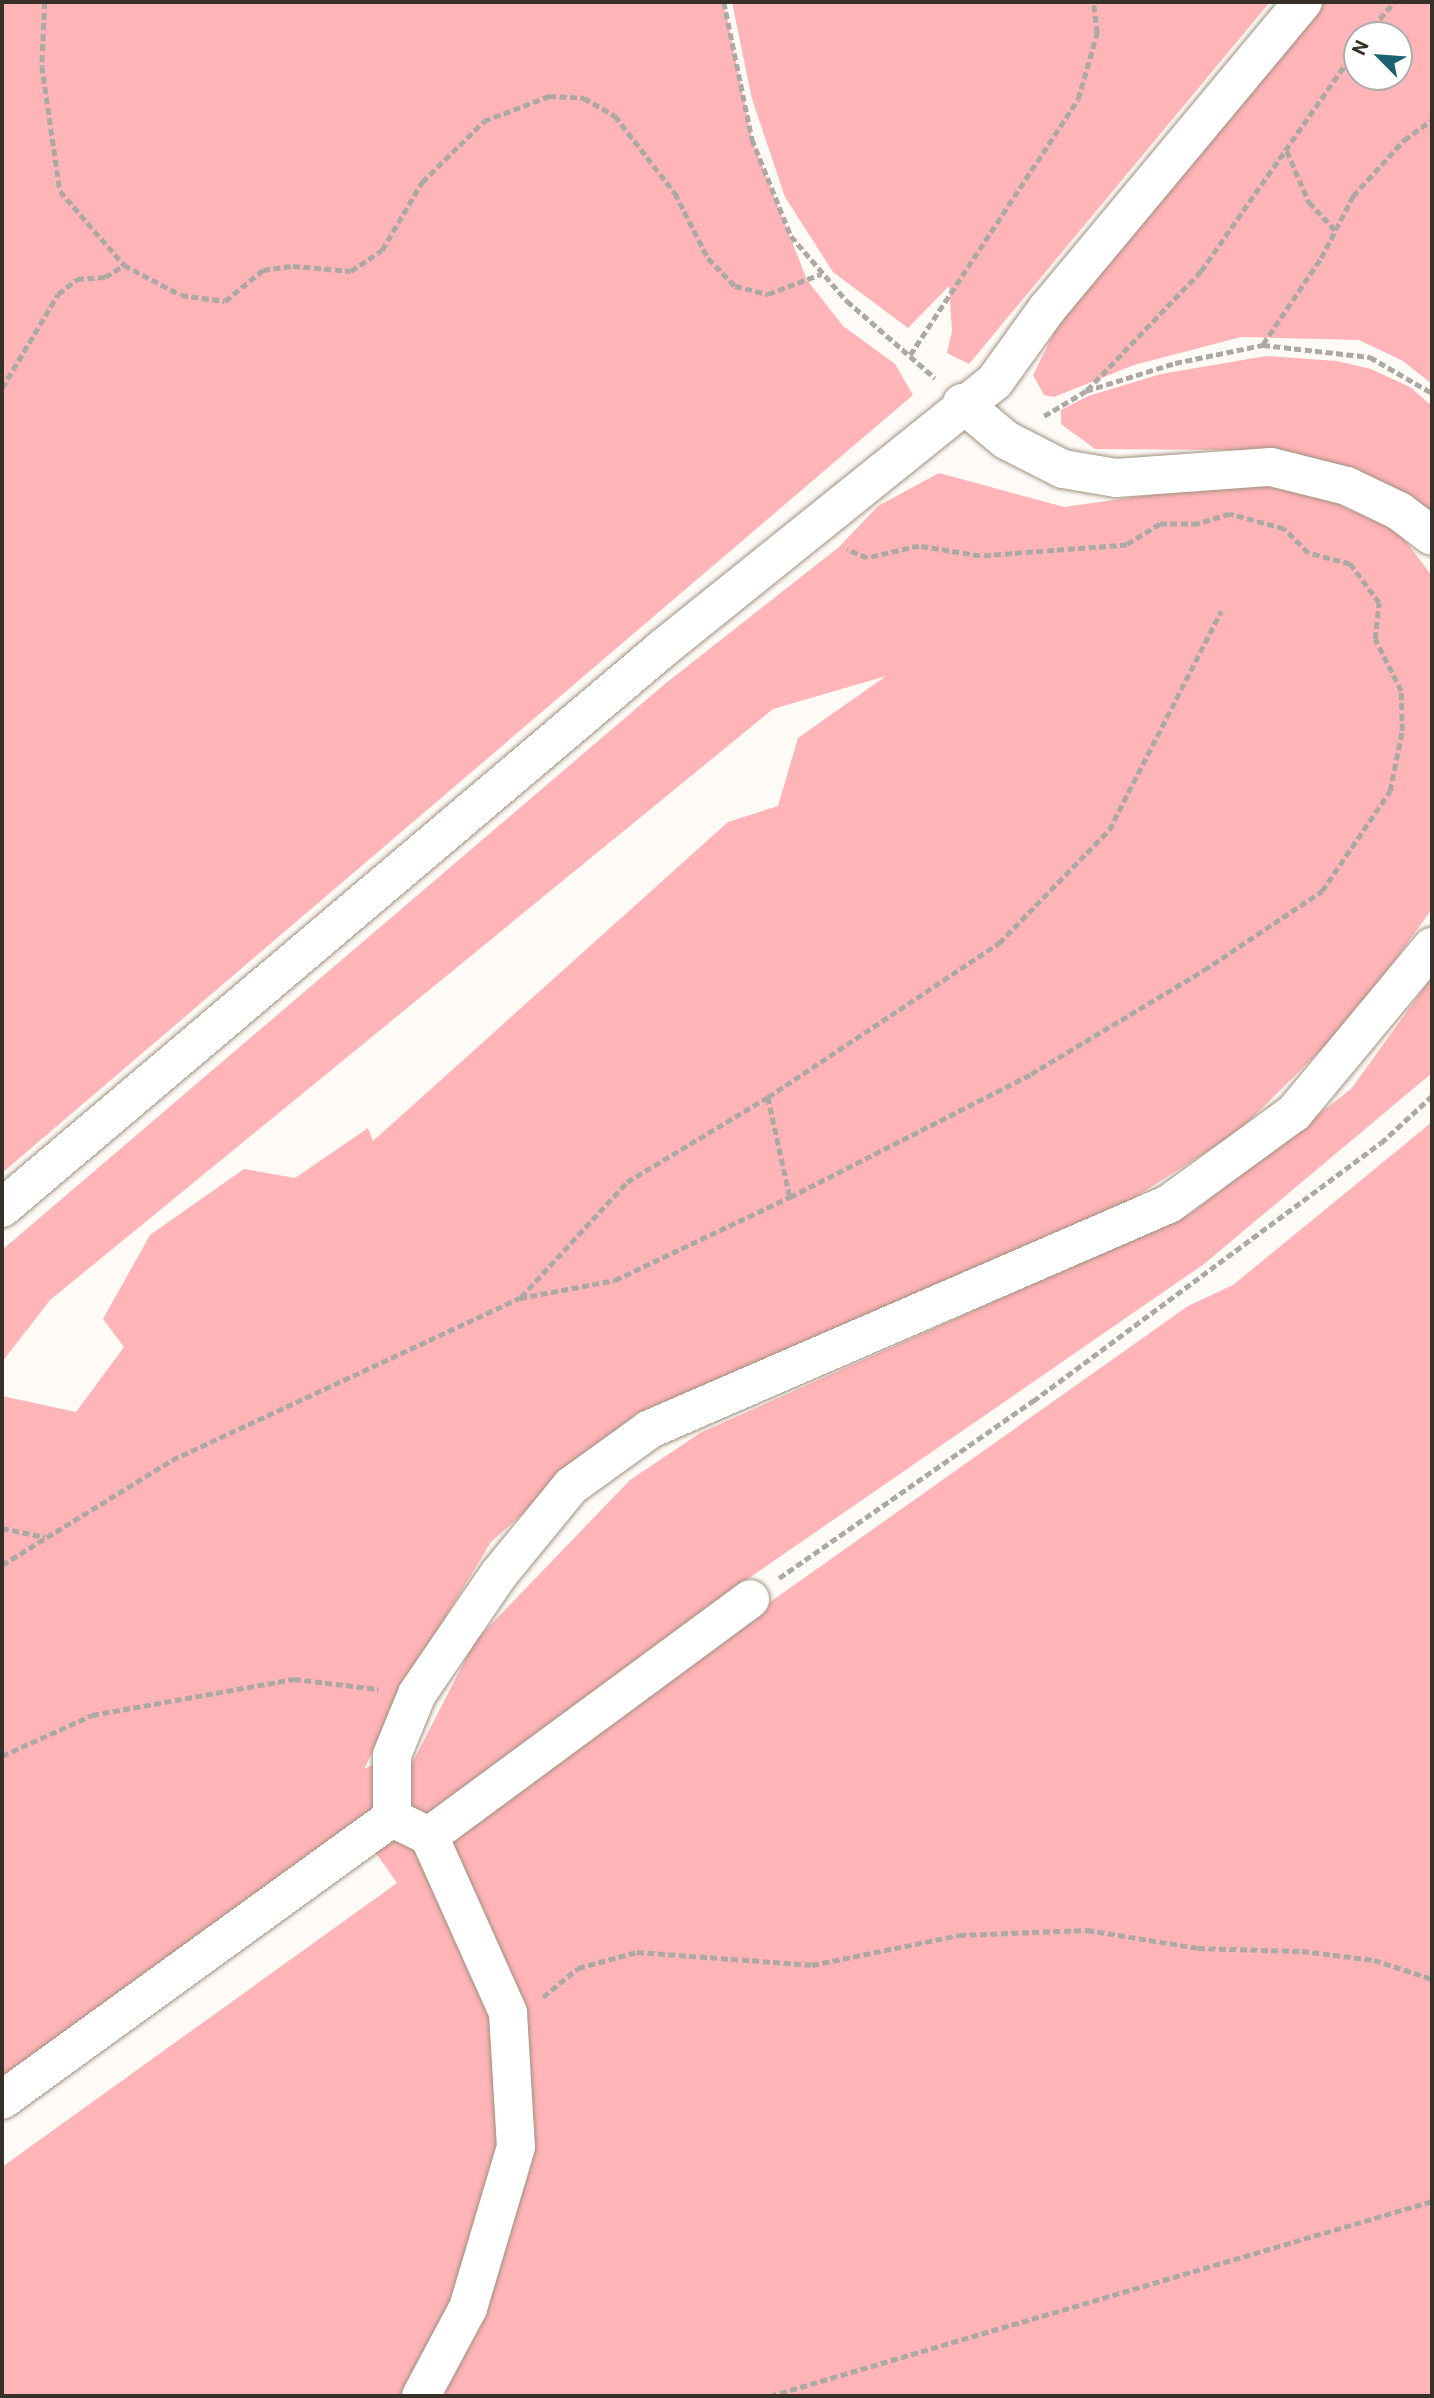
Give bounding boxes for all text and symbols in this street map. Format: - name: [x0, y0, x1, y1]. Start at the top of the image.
- north arrow: [1343, 21, 1413, 91]
- text: N: [1347, 37, 1374, 59]

